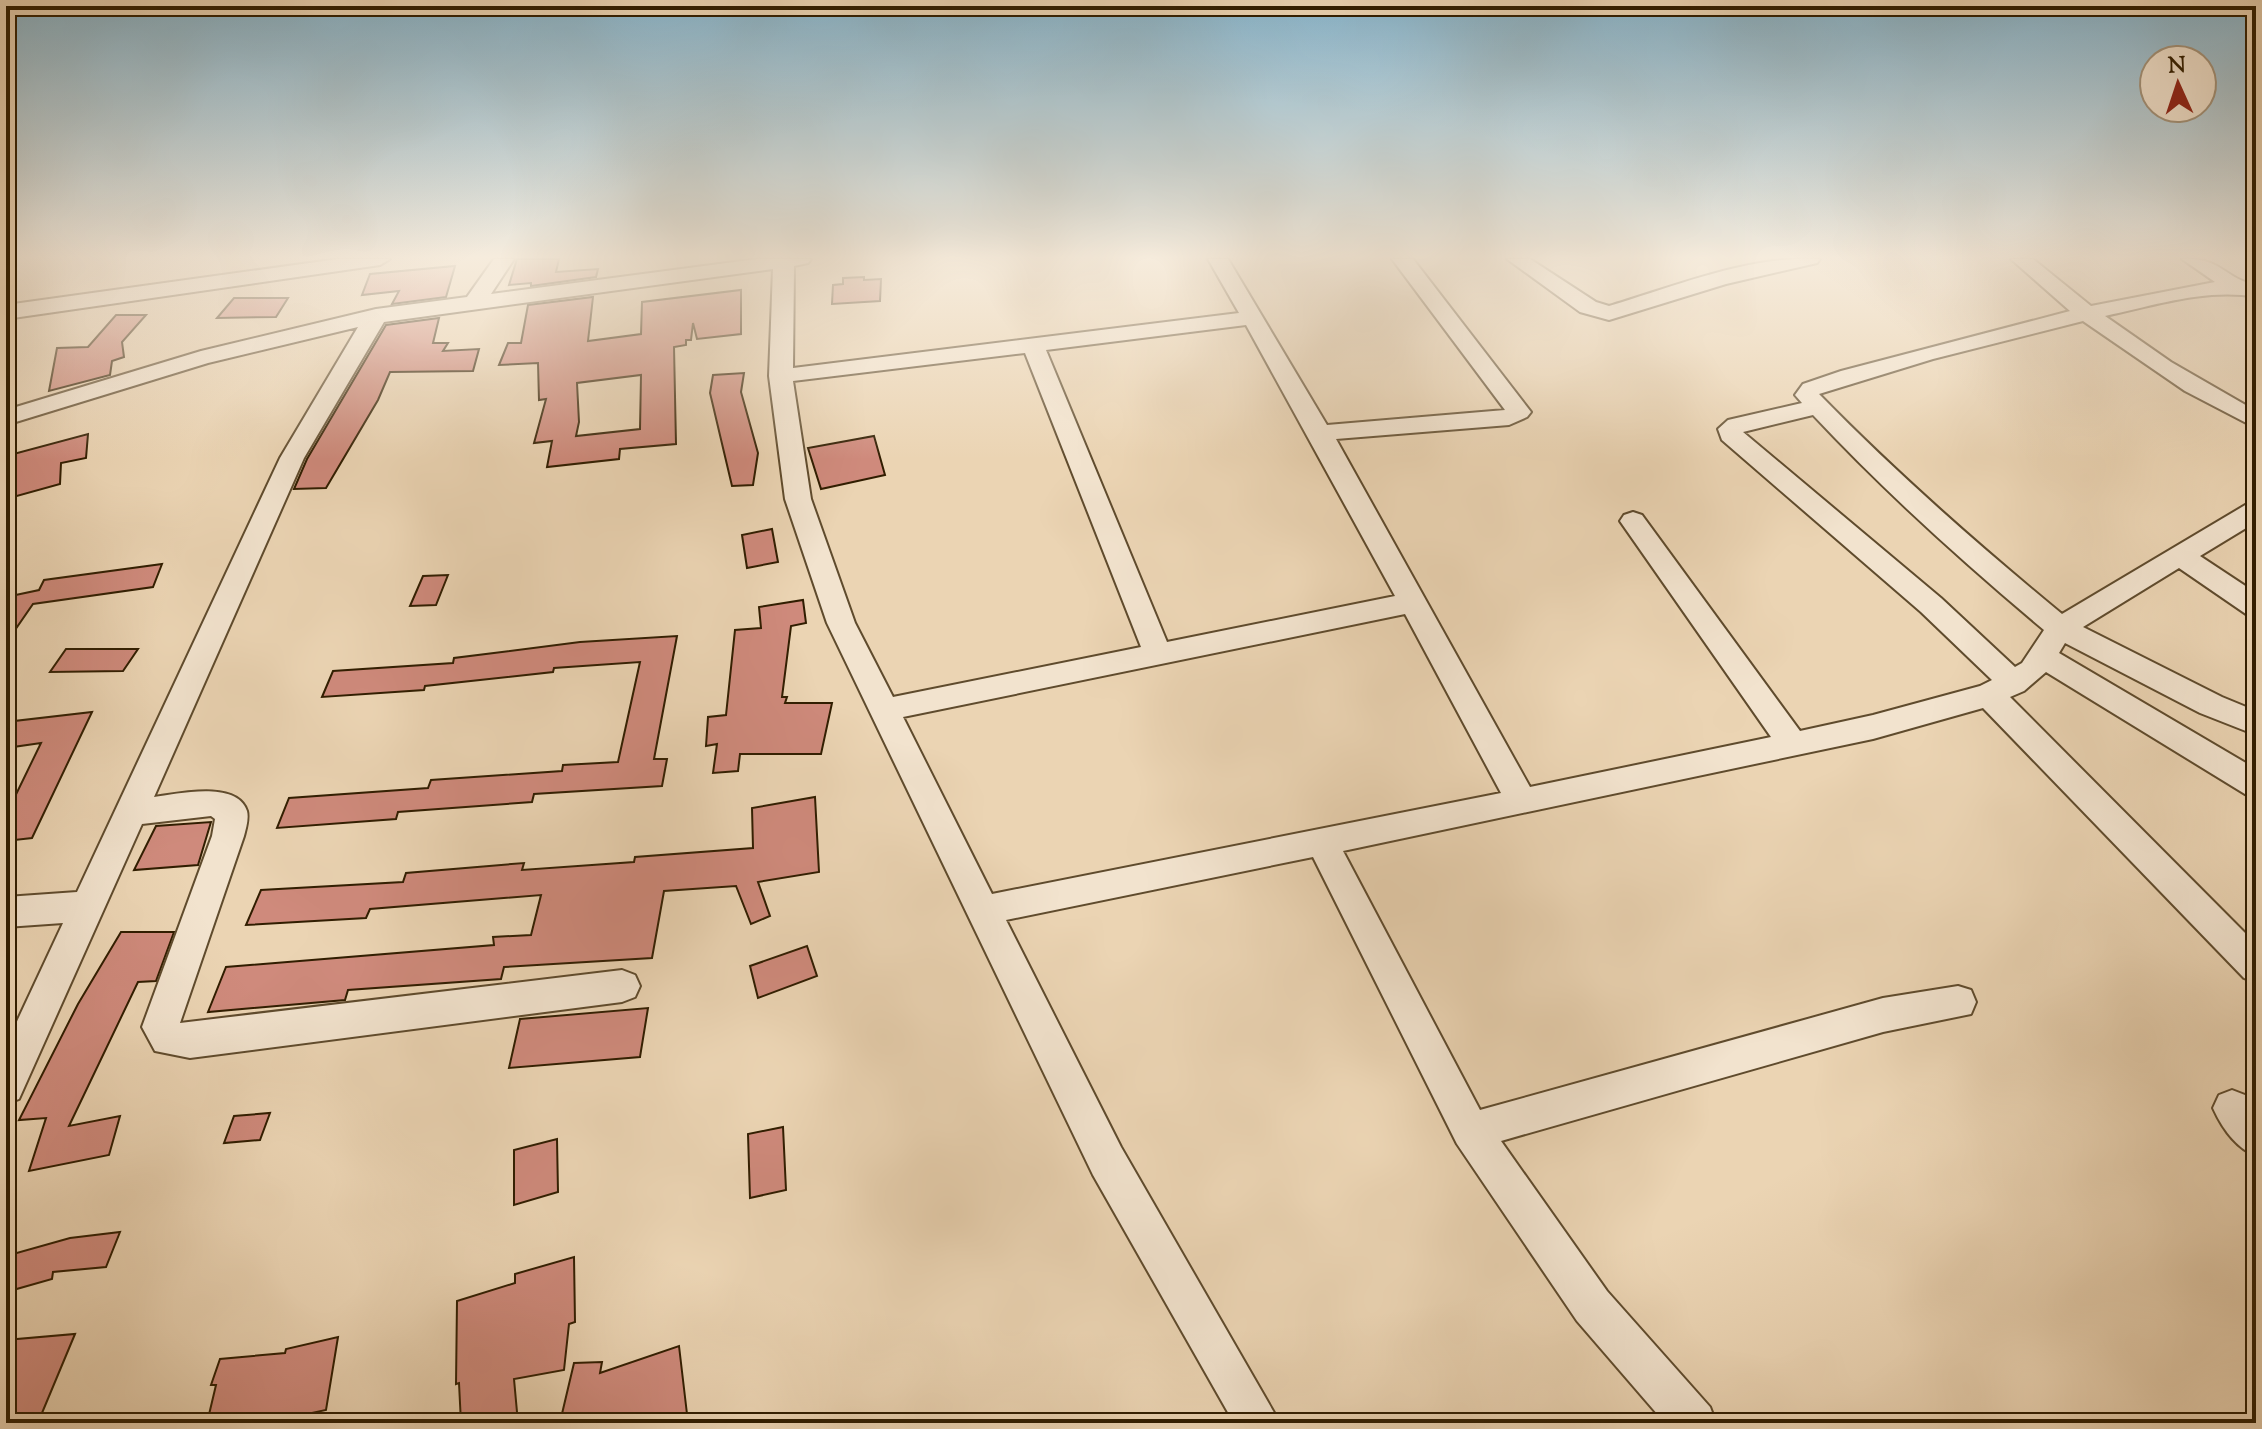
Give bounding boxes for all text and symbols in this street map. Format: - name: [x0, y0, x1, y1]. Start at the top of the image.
- north arrow: [2138, 44, 2218, 124]
- text: N: [2168, 51, 2187, 83]

